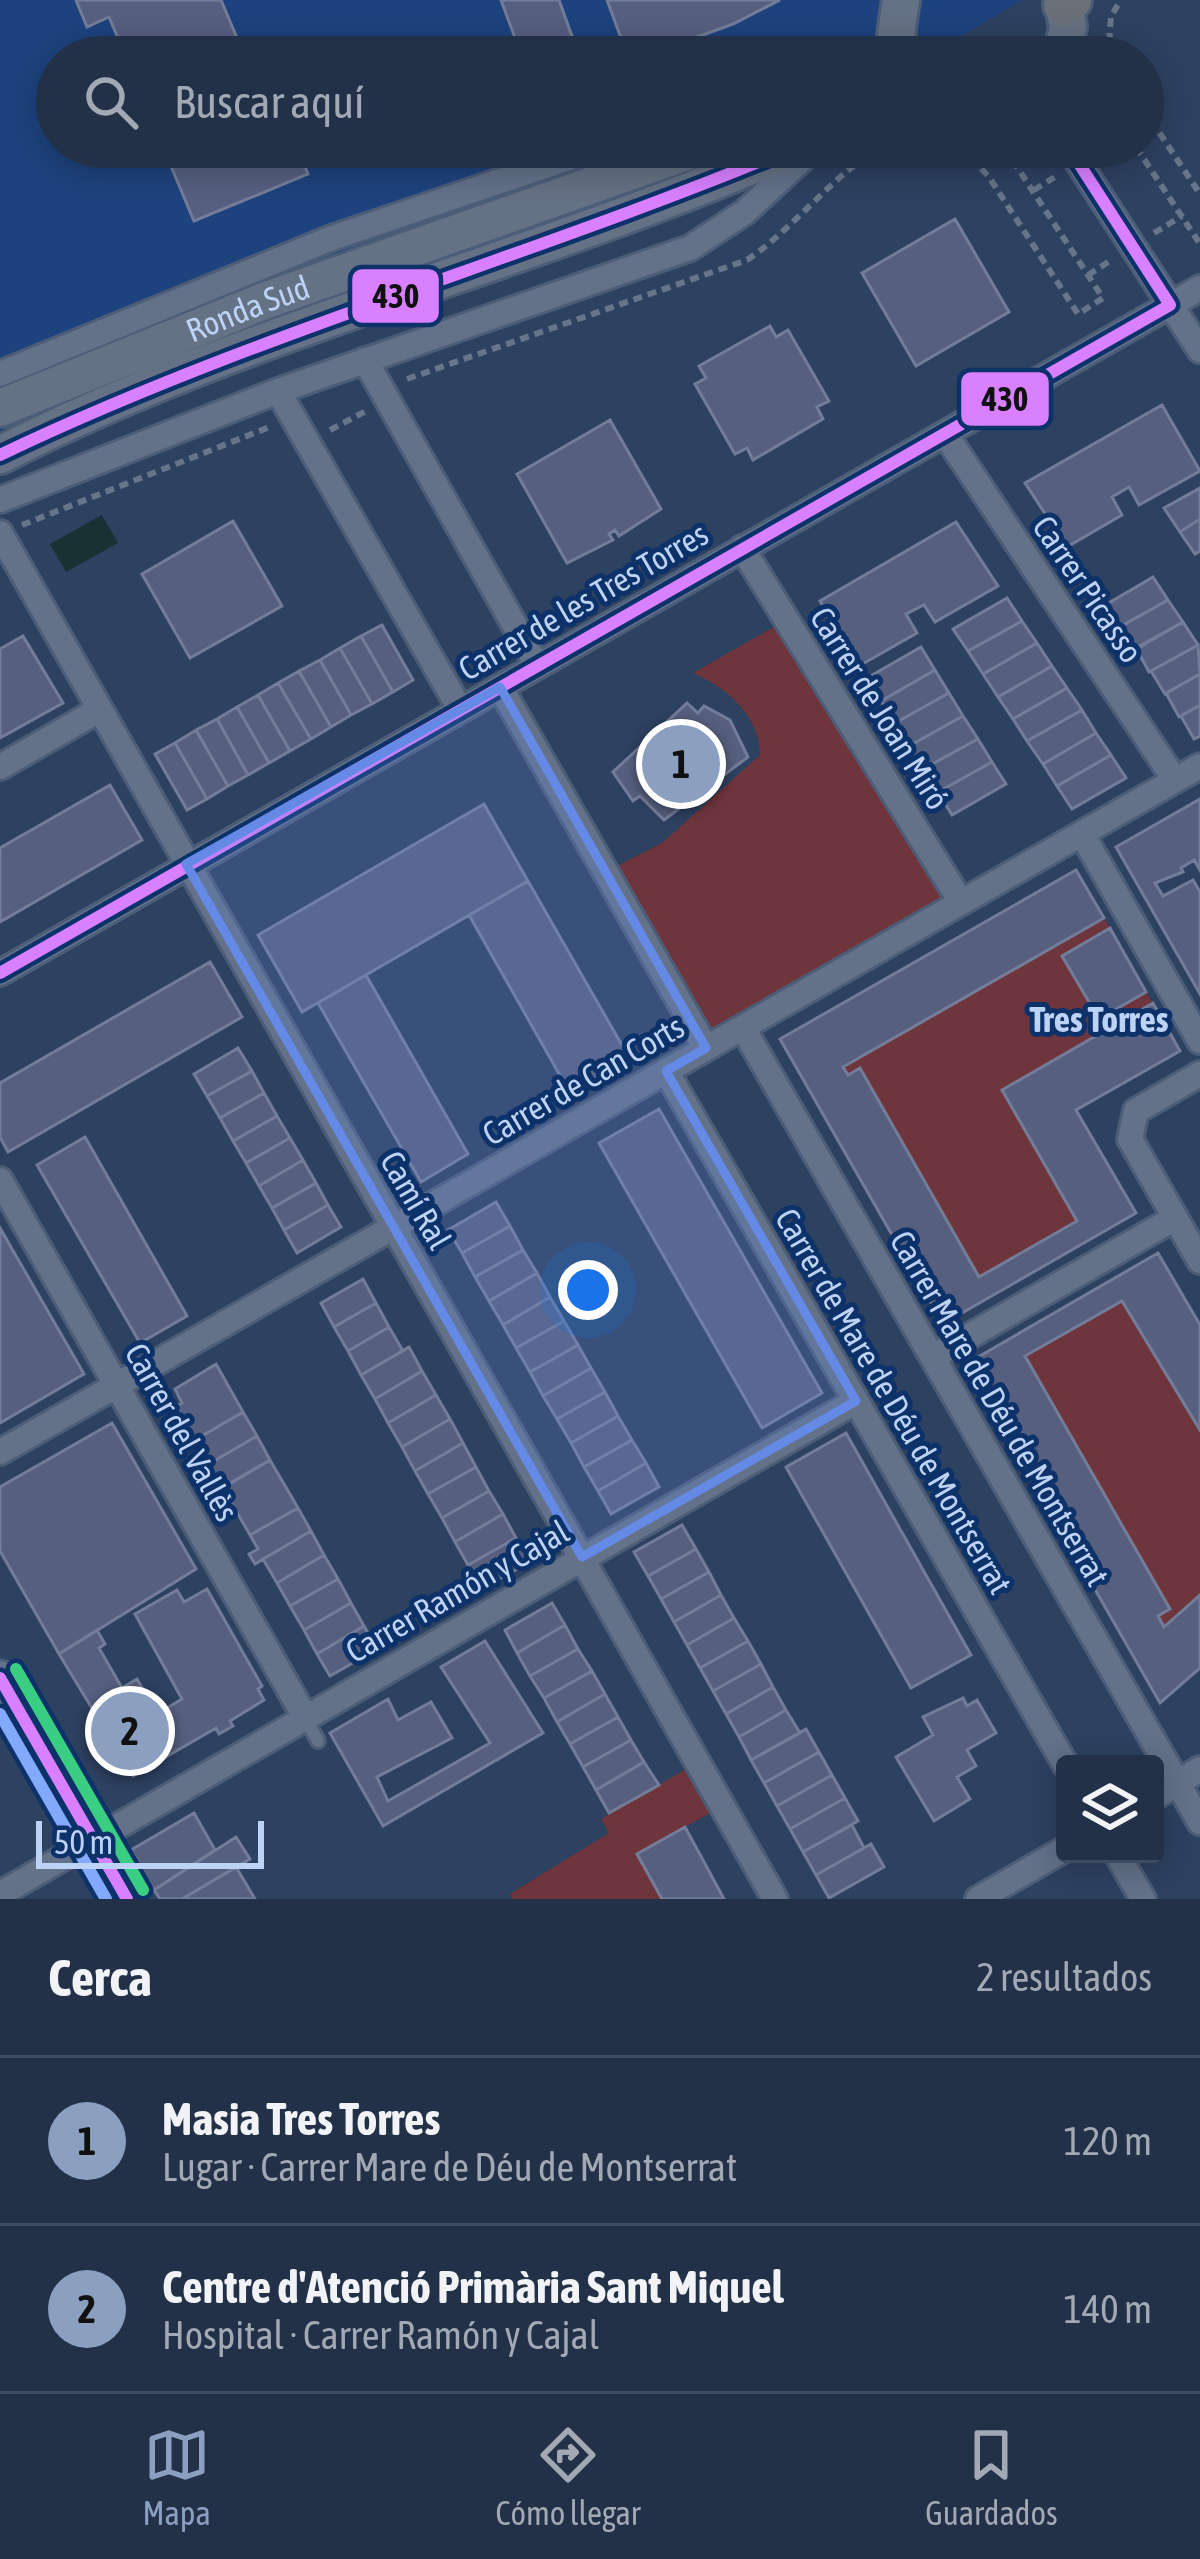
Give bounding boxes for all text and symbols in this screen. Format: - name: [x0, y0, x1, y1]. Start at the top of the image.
- search box: [36, 36, 1164, 168]
- icon: search: [78, 69, 144, 135]
- text: Buscar aquí: [174, 76, 364, 128]
- line badge: 430: [350, 267, 441, 325]
- street label: Ronda Sud: [181, 268, 314, 350]
- text: 430: [372, 277, 419, 315]
- line badge: 430: [959, 370, 1051, 428]
- text: 430: [981, 380, 1028, 418]
- street label: Carrer Picasso: [1025, 509, 1151, 669]
- street label: Carrer de les Tres Torres: [452, 514, 714, 688]
- street label: Carrer de Joan Miró: [803, 600, 957, 816]
- pin: 1: [642, 719, 720, 809]
- district label: Tres Torres: [1029, 998, 1169, 1040]
- street label: Carrer de Can Corts: [476, 1007, 690, 1153]
- street label: Camí Ral: [373, 1144, 459, 1256]
- street label: Carrer de Mare de Déu de Montserrat: [768, 1202, 1020, 1600]
- street label: Carrer Mare de Déu de Montserrat: [883, 1224, 1117, 1592]
- your location: [558, 1260, 618, 1320]
- street label: Carrer del Vallès: [118, 1337, 246, 1527]
- street label: Carrer Ramón y Cajal: [339, 1512, 575, 1670]
- pin: 2: [91, 1686, 169, 1776]
- map controls: [1056, 1755, 1164, 1863]
- button: layers: [1056, 1755, 1164, 1863]
- scale bar: [36, 1815, 264, 1868]
- text: 50 m: [54, 1823, 113, 1861]
- text: Cerca: [48, 1948, 152, 2007]
- text: 2 resultados: [976, 1955, 1152, 1999]
- text: Masia Tres Torres: [162, 2093, 440, 2145]
- text: 1: [78, 2119, 96, 2163]
- text: 120 m: [1064, 2119, 1152, 2163]
- text: Lugar · Carrer Mare de Déu de Montserrat: [162, 2145, 737, 2189]
- text: Centre d'Atenció Primària Sant Miquel: [162, 2261, 784, 2313]
- text: 2: [78, 2287, 96, 2331]
- text: 140 m: [1064, 2287, 1152, 2331]
- text: Hospital · Carrer Ramón y Cajal: [162, 2313, 599, 2357]
- tab: Mapa: [142, 2422, 211, 2532]
- tab: Cómo llegar: [496, 2422, 641, 2532]
- tab: Guardados: [925, 2422, 1058, 2532]

